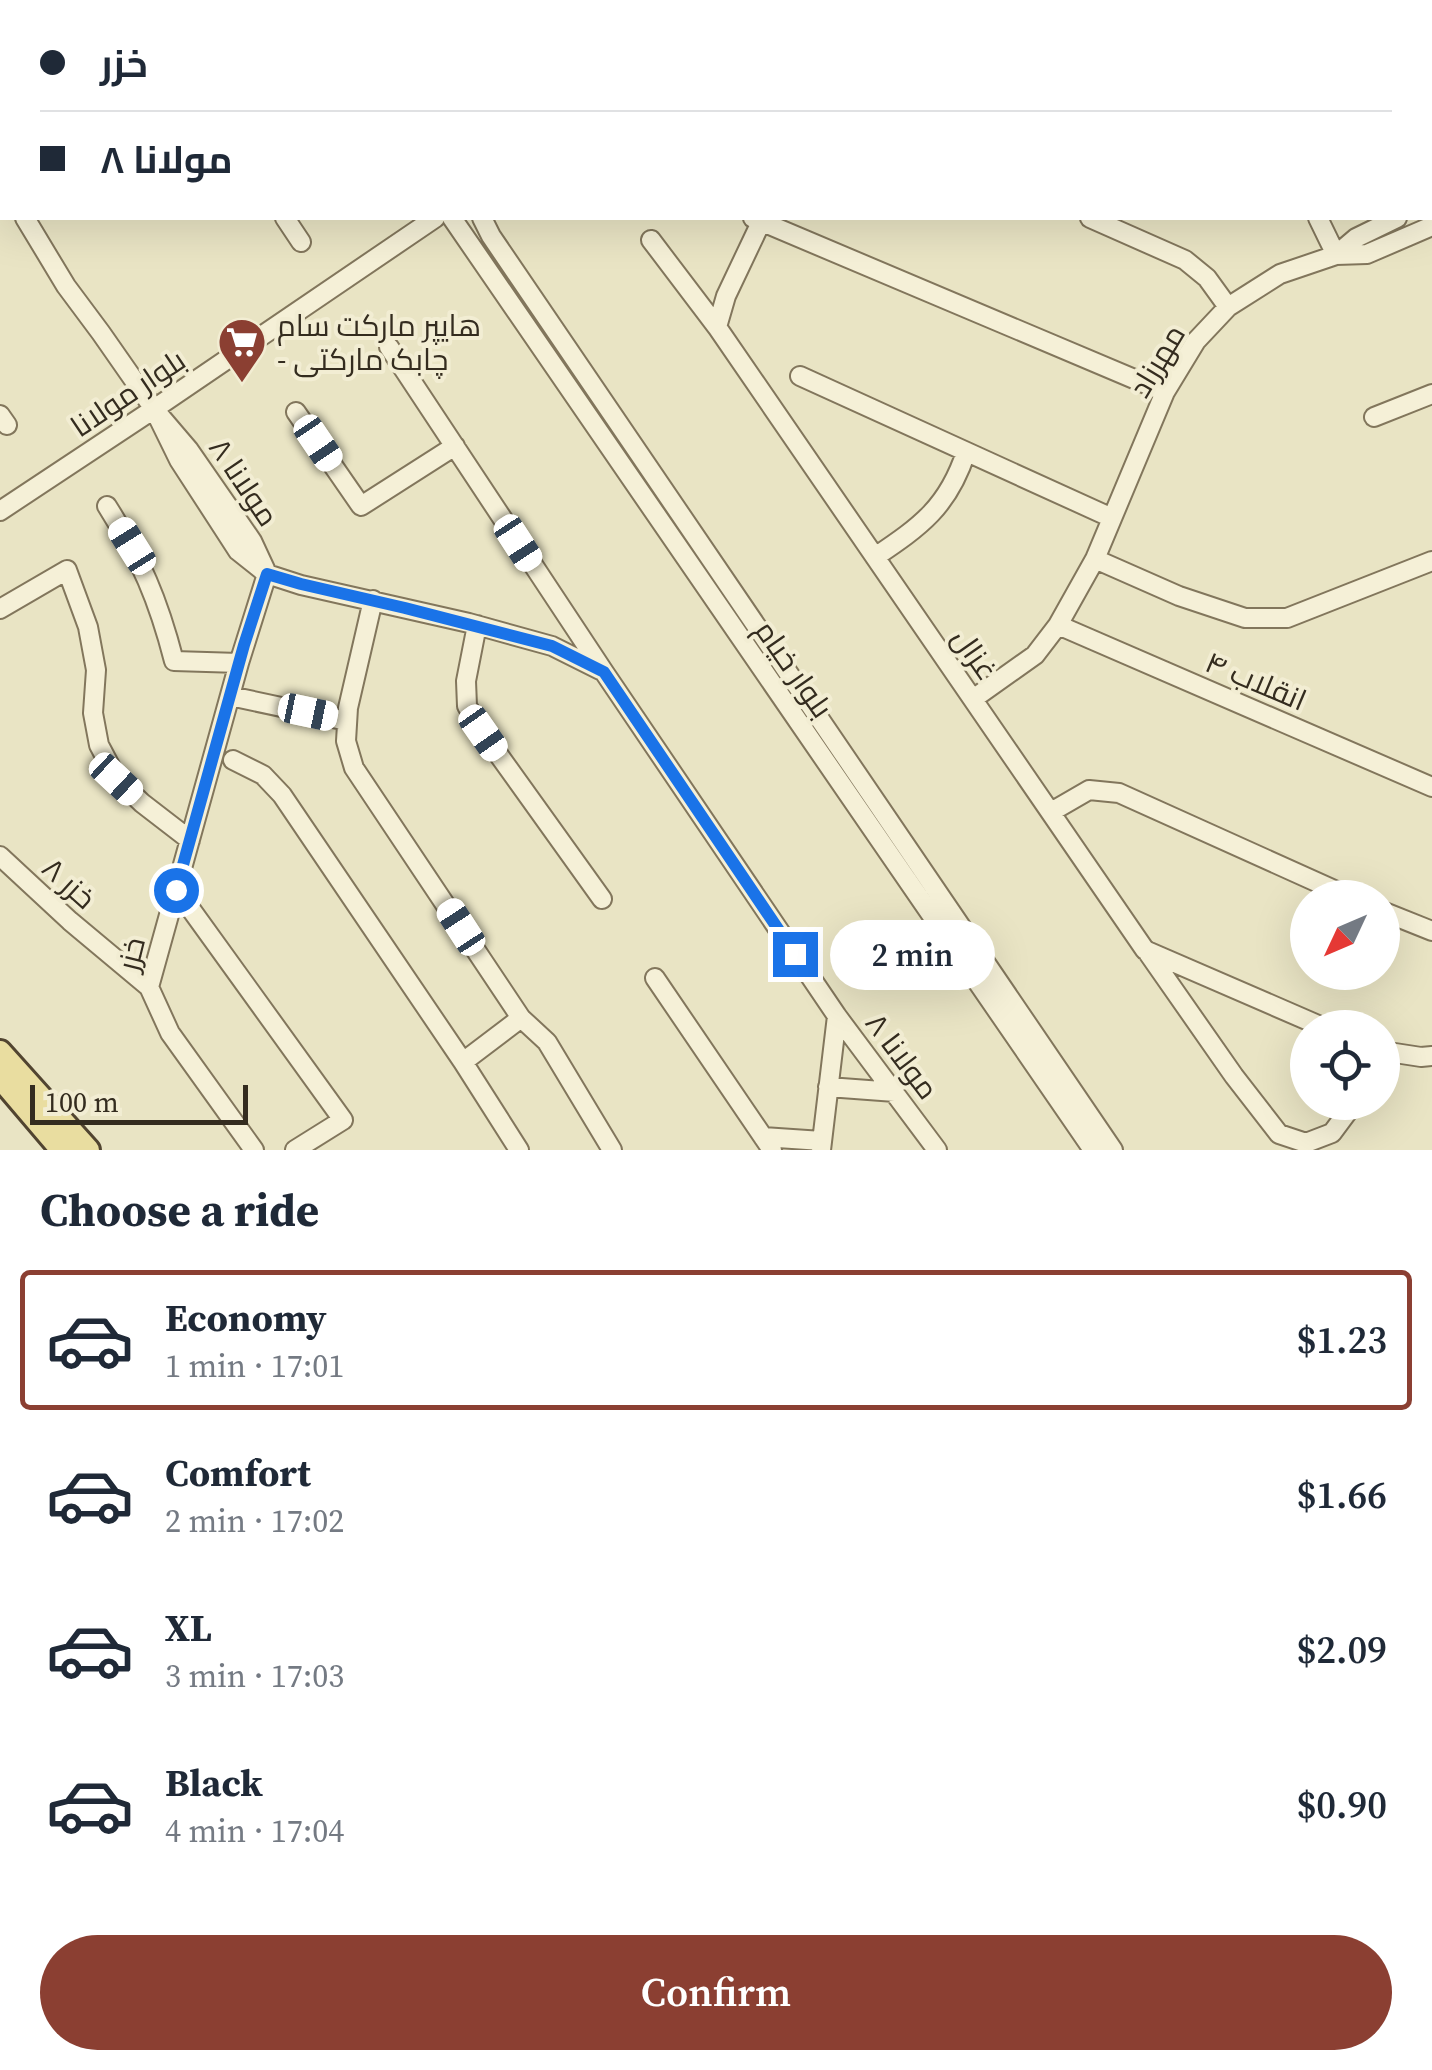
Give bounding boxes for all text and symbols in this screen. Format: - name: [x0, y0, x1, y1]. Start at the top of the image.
- text: خزر: [100, 38, 148, 90]
- text: مولانا ۸: [100, 134, 233, 186]
- place label: هایپر مارکت سام - چابک مارکتی: [277, 305, 481, 380]
- supermarket icon: هایپر مارکت سام - چابک مارکتی: [216, 316, 268, 384]
- street label: مهرزاد: [1119, 317, 1195, 405]
- street label: بلوار مولانا: [63, 340, 193, 446]
- car: [289, 410, 347, 476]
- street label: مولانا ۸: [199, 430, 289, 534]
- car: [489, 510, 547, 576]
- car: [103, 513, 161, 579]
- street label: بلوار خیام: [745, 612, 843, 726]
- street label: غزال: [942, 620, 1008, 688]
- street label: انقلاب ۴: [1199, 641, 1313, 721]
- car: [276, 691, 340, 733]
- car: [454, 700, 512, 766]
- car: [84, 748, 148, 810]
- street label: خزر ۸: [33, 848, 105, 918]
- route start: [154, 868, 199, 913]
- north arrow: [1290, 880, 1400, 990]
- map controls: [1290, 880, 1400, 1120]
- car: [432, 894, 490, 960]
- callout: 2 min: [830, 919, 995, 989]
- route end: [773, 932, 818, 977]
- street label: خزر: [107, 933, 155, 977]
- text: 2 min: [871, 933, 954, 977]
- street label: مولانا ۸: [856, 1004, 948, 1108]
- button: locate: [1290, 1010, 1400, 1120]
- scale bar: [30, 1080, 248, 1124]
- text: 100 m: [45, 1083, 119, 1121]
- text: Choose a ride: [40, 1179, 319, 1241]
- text: Economy: [165, 1292, 327, 1344]
- icon: car: [45, 1295, 135, 1385]
- text: $1.23: [1297, 1314, 1387, 1366]
- text: 1 min · 17:01: [165, 1344, 344, 1388]
- text: Comfort: [165, 1447, 311, 1499]
- icon: car: [45, 1450, 135, 1540]
- text: $1.66: [1297, 1469, 1387, 1521]
- text: 2 min · 17:02: [165, 1499, 344, 1543]
- text: XL: [165, 1602, 212, 1654]
- icon: car: [45, 1605, 135, 1695]
- text: $2.09: [1297, 1624, 1387, 1676]
- text: 3 min · 17:03: [165, 1654, 344, 1698]
- text: Black: [165, 1757, 263, 1809]
- icon: car: [45, 1760, 135, 1850]
- text: $0.90: [1297, 1779, 1387, 1831]
- text: 4 min · 17:04: [165, 1809, 344, 1853]
- button: Confirm: [40, 1935, 1392, 2050]

